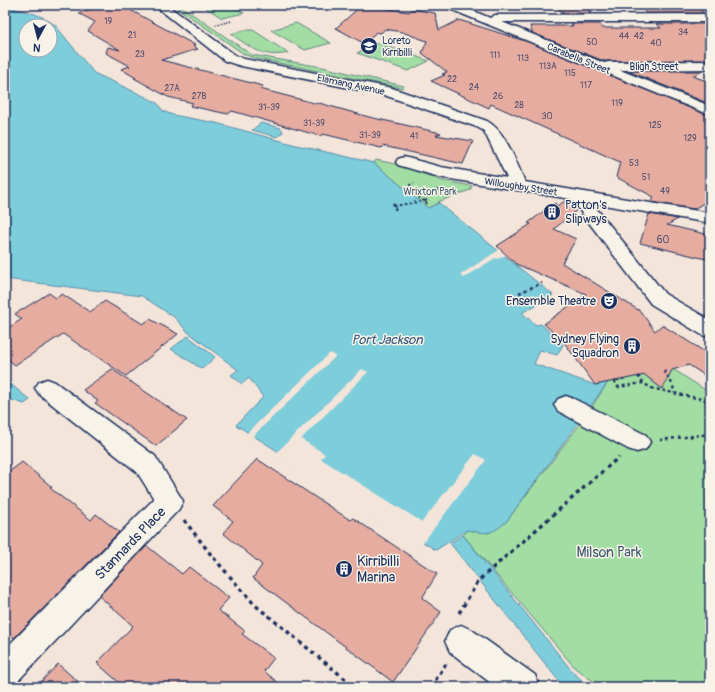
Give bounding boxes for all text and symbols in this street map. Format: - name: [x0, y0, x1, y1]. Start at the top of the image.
- house number: 19: [104, 16, 112, 27]
- north arrow: [18, 18, 58, 58]
- house number: 34: [678, 27, 689, 38]
- house number: 21: [128, 30, 136, 41]
- house number: 44: [619, 31, 630, 42]
- house number: 42: [634, 31, 644, 42]
- place label: Loreto Kirribilli: [382, 35, 412, 59]
- school or university icon: Loreto Kirribilli: [359, 36, 379, 56]
- house number: 50: [586, 37, 598, 48]
- house number: 40: [650, 38, 662, 49]
- text: N: [32, 40, 41, 54]
- street label: Carabella Street: [545, 41, 613, 78]
- house number: 23: [135, 49, 145, 60]
- house number: 111: [490, 50, 500, 61]
- house number: 113: [517, 53, 529, 64]
- house number: 113A: [539, 61, 557, 72]
- street label: Bligh Street: [630, 61, 679, 73]
- house number: 115: [564, 68, 576, 79]
- street label: Elamang Avenue: [316, 72, 386, 98]
- house number: 22: [447, 74, 457, 85]
- house number: 117: [580, 80, 592, 91]
- house number: 24: [469, 82, 480, 93]
- house number: 27A: [164, 83, 180, 94]
- house number: 27B: [192, 91, 206, 102]
- house number: 26: [493, 91, 503, 102]
- house number: 119: [611, 98, 623, 109]
- house number: 28: [514, 100, 524, 111]
- house number: 31-39: [258, 102, 280, 113]
- house number: 30: [541, 111, 553, 122]
- house number: 31-39: [303, 118, 325, 129]
- house number: 125: [648, 120, 662, 131]
- house number: 31-39: [359, 130, 381, 141]
- house number: 41: [410, 131, 418, 142]
- house number: 129: [683, 133, 697, 144]
- house number: 53: [629, 158, 639, 169]
- house number: 51: [642, 172, 650, 183]
- street label: Willoughby Street: [483, 175, 559, 199]
- park label: Wrixton Park: [403, 186, 458, 198]
- house number: 49: [660, 186, 670, 197]
- place label: Patton's Slipways: [565, 198, 608, 227]
- building icon: Patton's Slipways: [542, 202, 562, 222]
- house number: 60: [657, 234, 669, 246]
- theatre icon: Ensemble Theatre: [599, 291, 619, 311]
- place label: Ensemble Theatre: [506, 294, 596, 309]
- water label: Port Jackson: [351, 332, 423, 348]
- place label: Sydney Flying Squadron: [551, 332, 619, 361]
- building icon: Sydney Flying Squadron: [622, 336, 642, 356]
- street label: Stannards Place: [91, 503, 169, 583]
- park label: Milson Park: [576, 544, 642, 561]
- place label: Kirribilli Marina: [357, 553, 399, 586]
- building icon: Kirribilli Marina: [334, 559, 354, 579]

